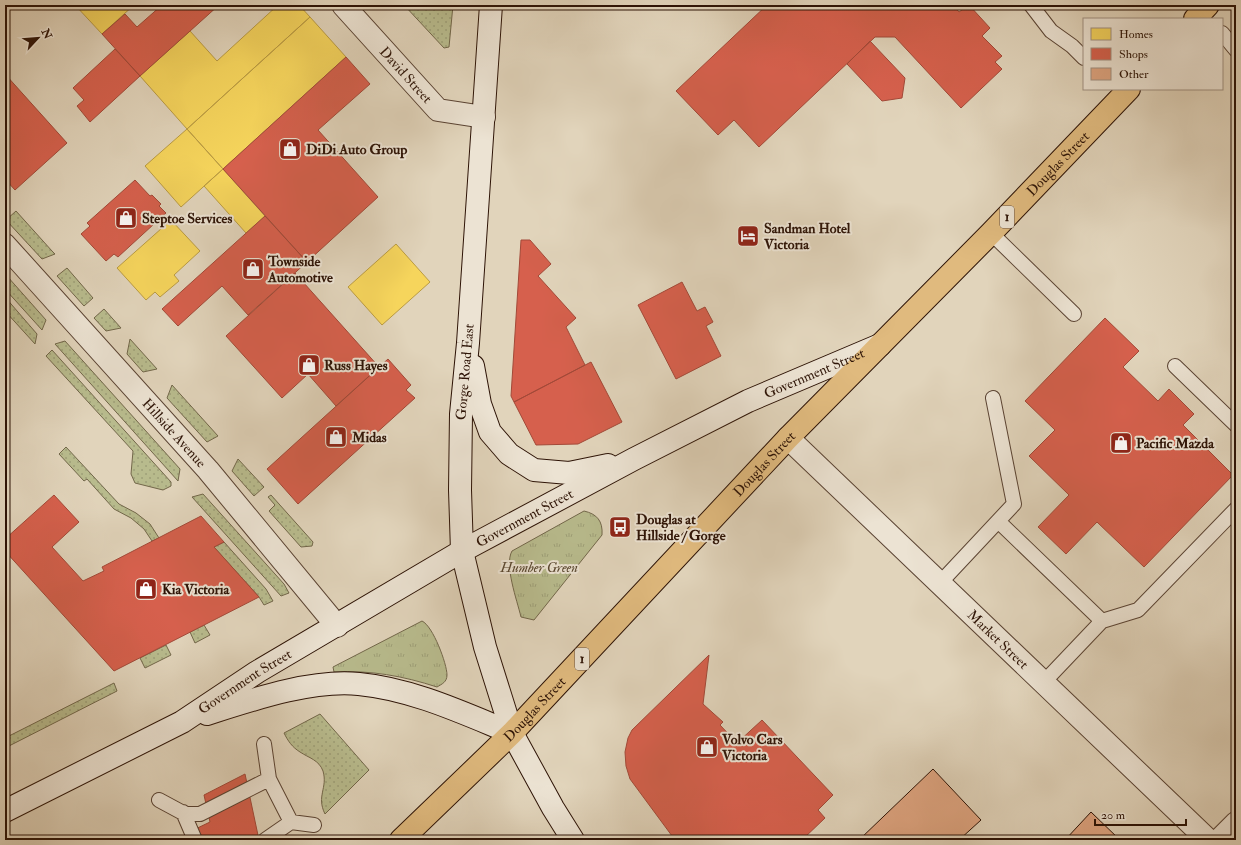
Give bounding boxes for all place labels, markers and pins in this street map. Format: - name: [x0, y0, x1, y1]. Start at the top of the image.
- shop icon: DiDi Auto Group: [277, 136, 303, 162]
- place label: DiDi Auto Group: [306, 141, 407, 159]
- shop icon: Steptoe Services: [113, 205, 139, 231]
- place label: Steptoe Services: [142, 210, 232, 228]
- place label: Sandman Hotel Victoria: [763, 220, 851, 253]
- hotel icon: Sandman Hotel Victoria: [735, 223, 761, 249]
- place label: Townside Automotive: [267, 253, 333, 286]
- shop icon: Townside Automotive: [240, 256, 266, 282]
- shop icon: Russ Hayes: [296, 352, 322, 378]
- place label: Russ Hayes: [324, 357, 388, 375]
- shop icon: Midas: [323, 424, 349, 450]
- place label: Midas: [351, 429, 387, 446]
- shop icon: Pacific Mazda: [1108, 430, 1134, 456]
- place label: Pacific Mazda: [1136, 435, 1215, 452]
- place label: Douglas at Hillside / Gorge: [636, 511, 726, 545]
- bus stop icon: Douglas at Hillside / Gorge: [607, 514, 633, 540]
- shop icon: Kia Victoria: [133, 576, 159, 602]
- place label: Kia Victoria: [162, 581, 231, 598]
- place label: Volvo Cars Victoria: [721, 731, 783, 764]
- shop icon: Volvo Cars Victoria: [694, 734, 720, 760]

